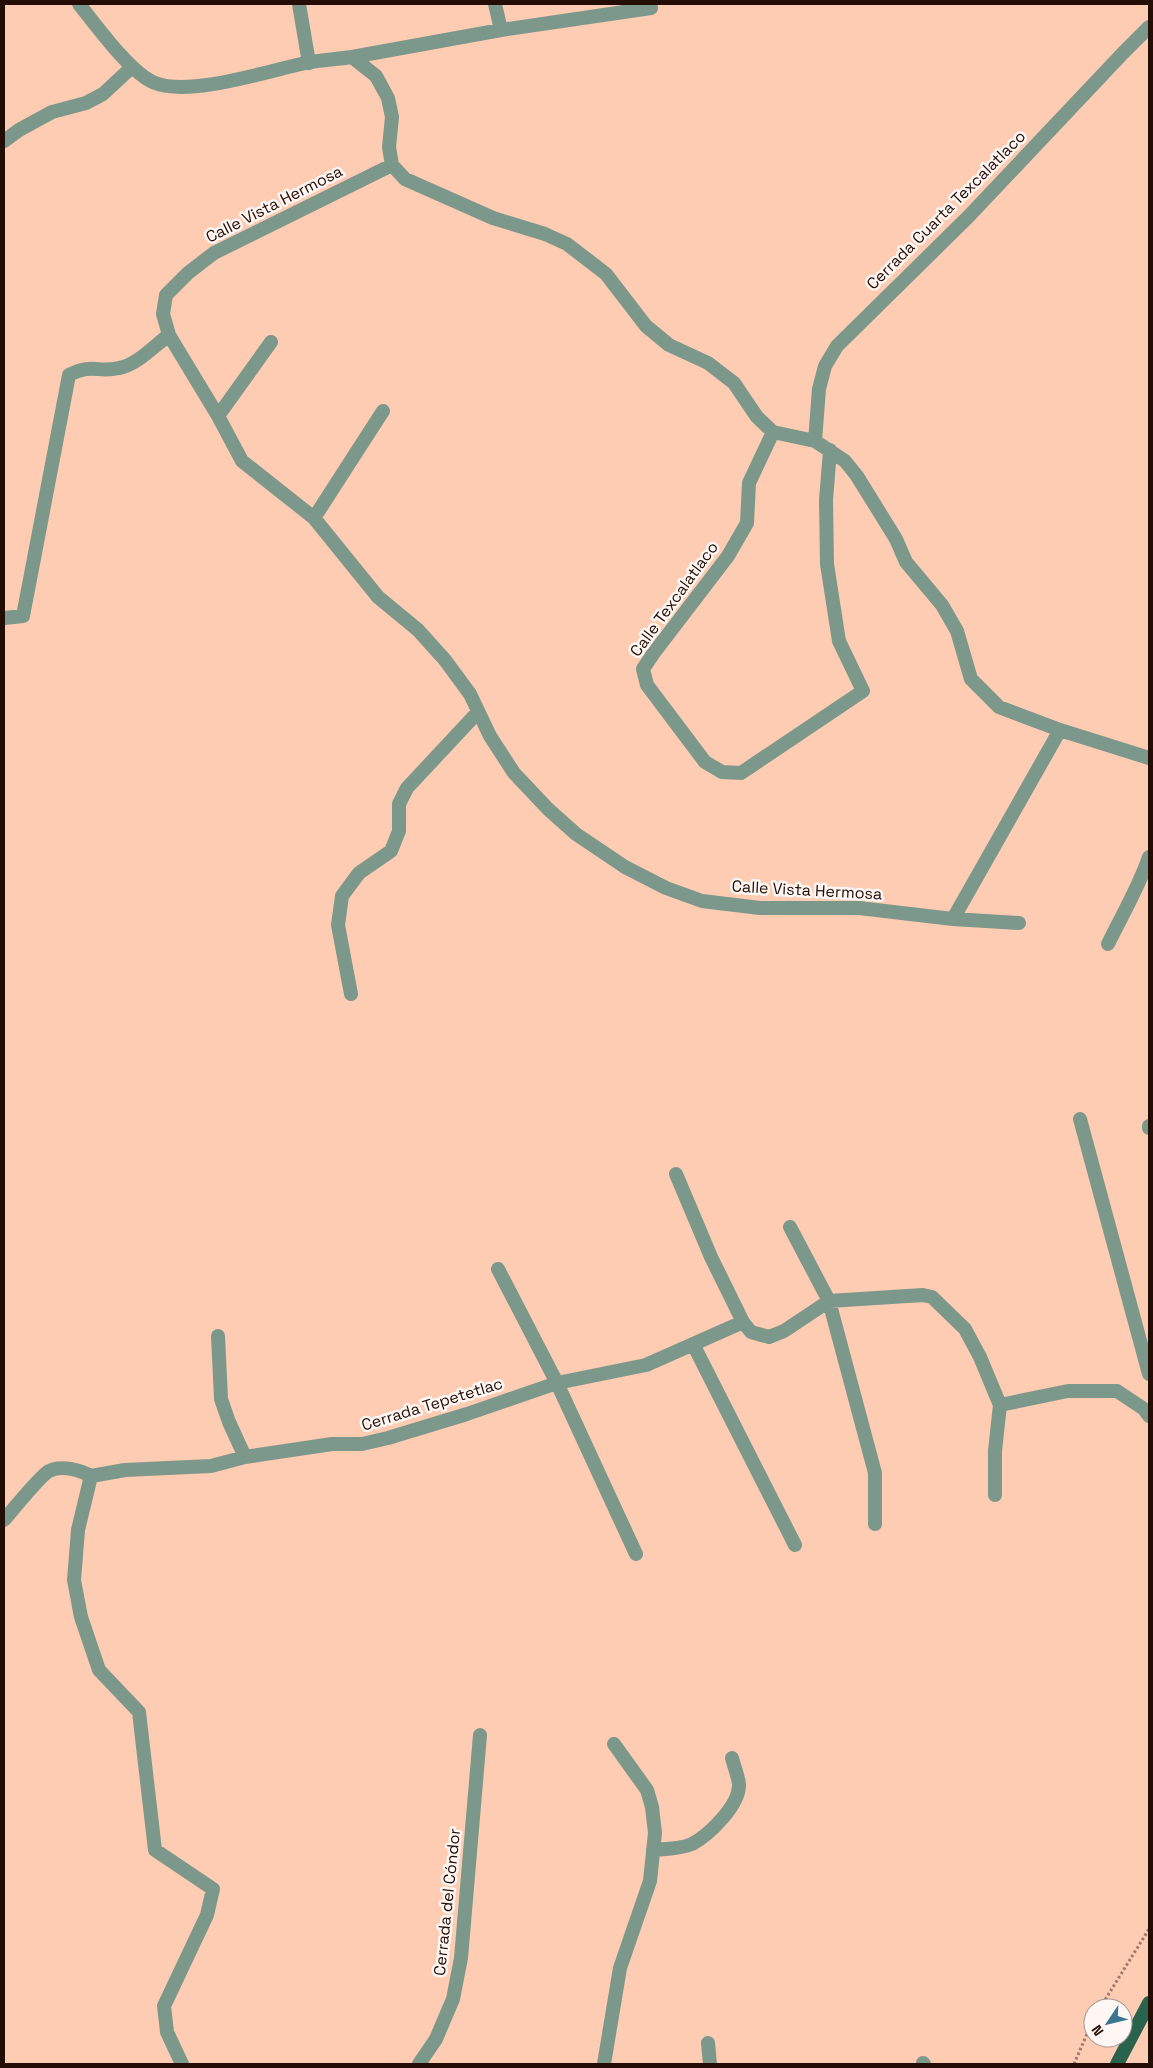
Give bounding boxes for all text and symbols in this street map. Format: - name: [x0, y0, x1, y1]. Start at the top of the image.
- street label: Cerrada Cuarta Texcalatlaco: [862, 126, 1030, 294]
- street label: Calle Vista Hermosa: [202, 160, 346, 248]
- street label: Calle Texcalatlaco: [625, 537, 723, 661]
- street label: Calle Vista Hermosa: [731, 876, 883, 904]
- street label: Cerrada Tepetetlac: [359, 1373, 505, 1435]
- street label: Cerrada del Cóndor: [429, 1827, 465, 1977]
- north arrow: [1083, 1998, 1133, 2048]
- text: N: [1087, 2021, 1107, 2039]

